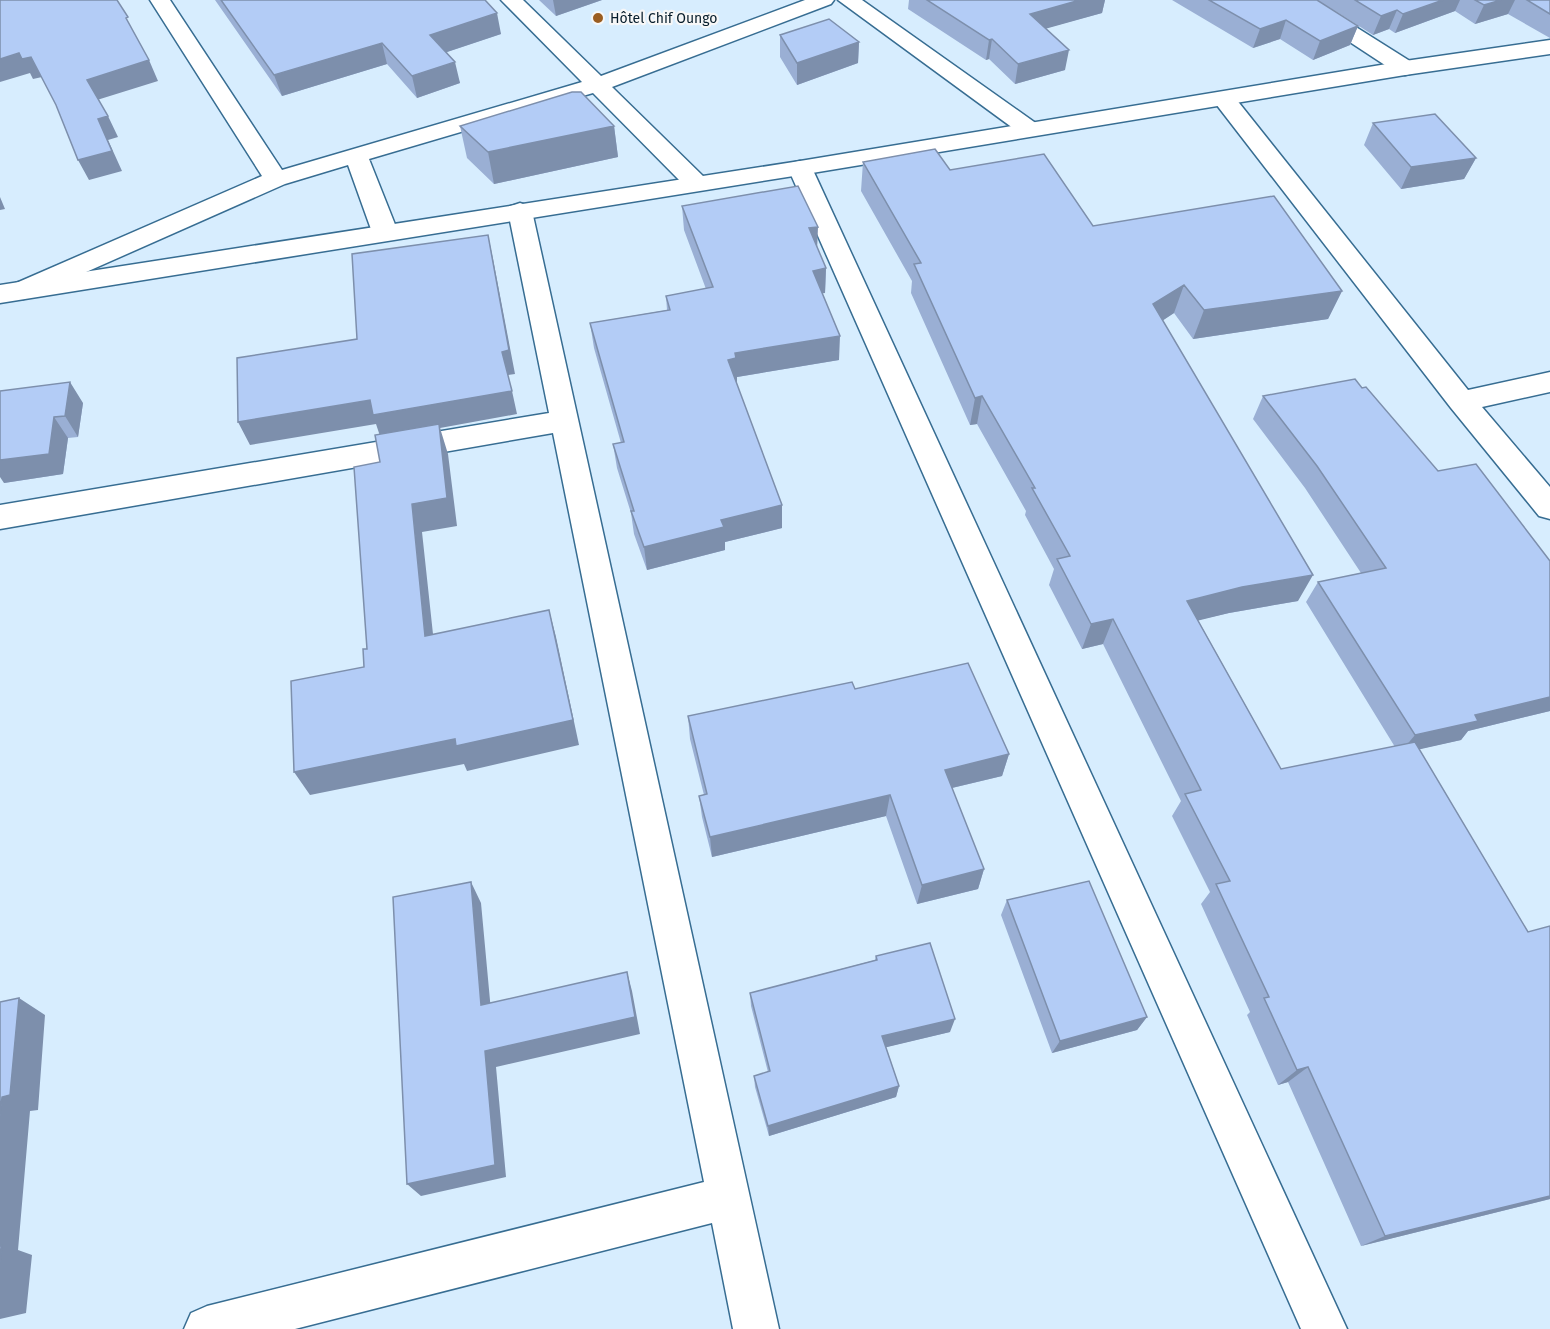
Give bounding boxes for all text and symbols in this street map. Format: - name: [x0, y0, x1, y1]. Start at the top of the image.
- place label: Hôtel Chif Oungo: [610, 10, 718, 27]
- marker: Hôtel Chif Oungo: [591, 11, 605, 25]

